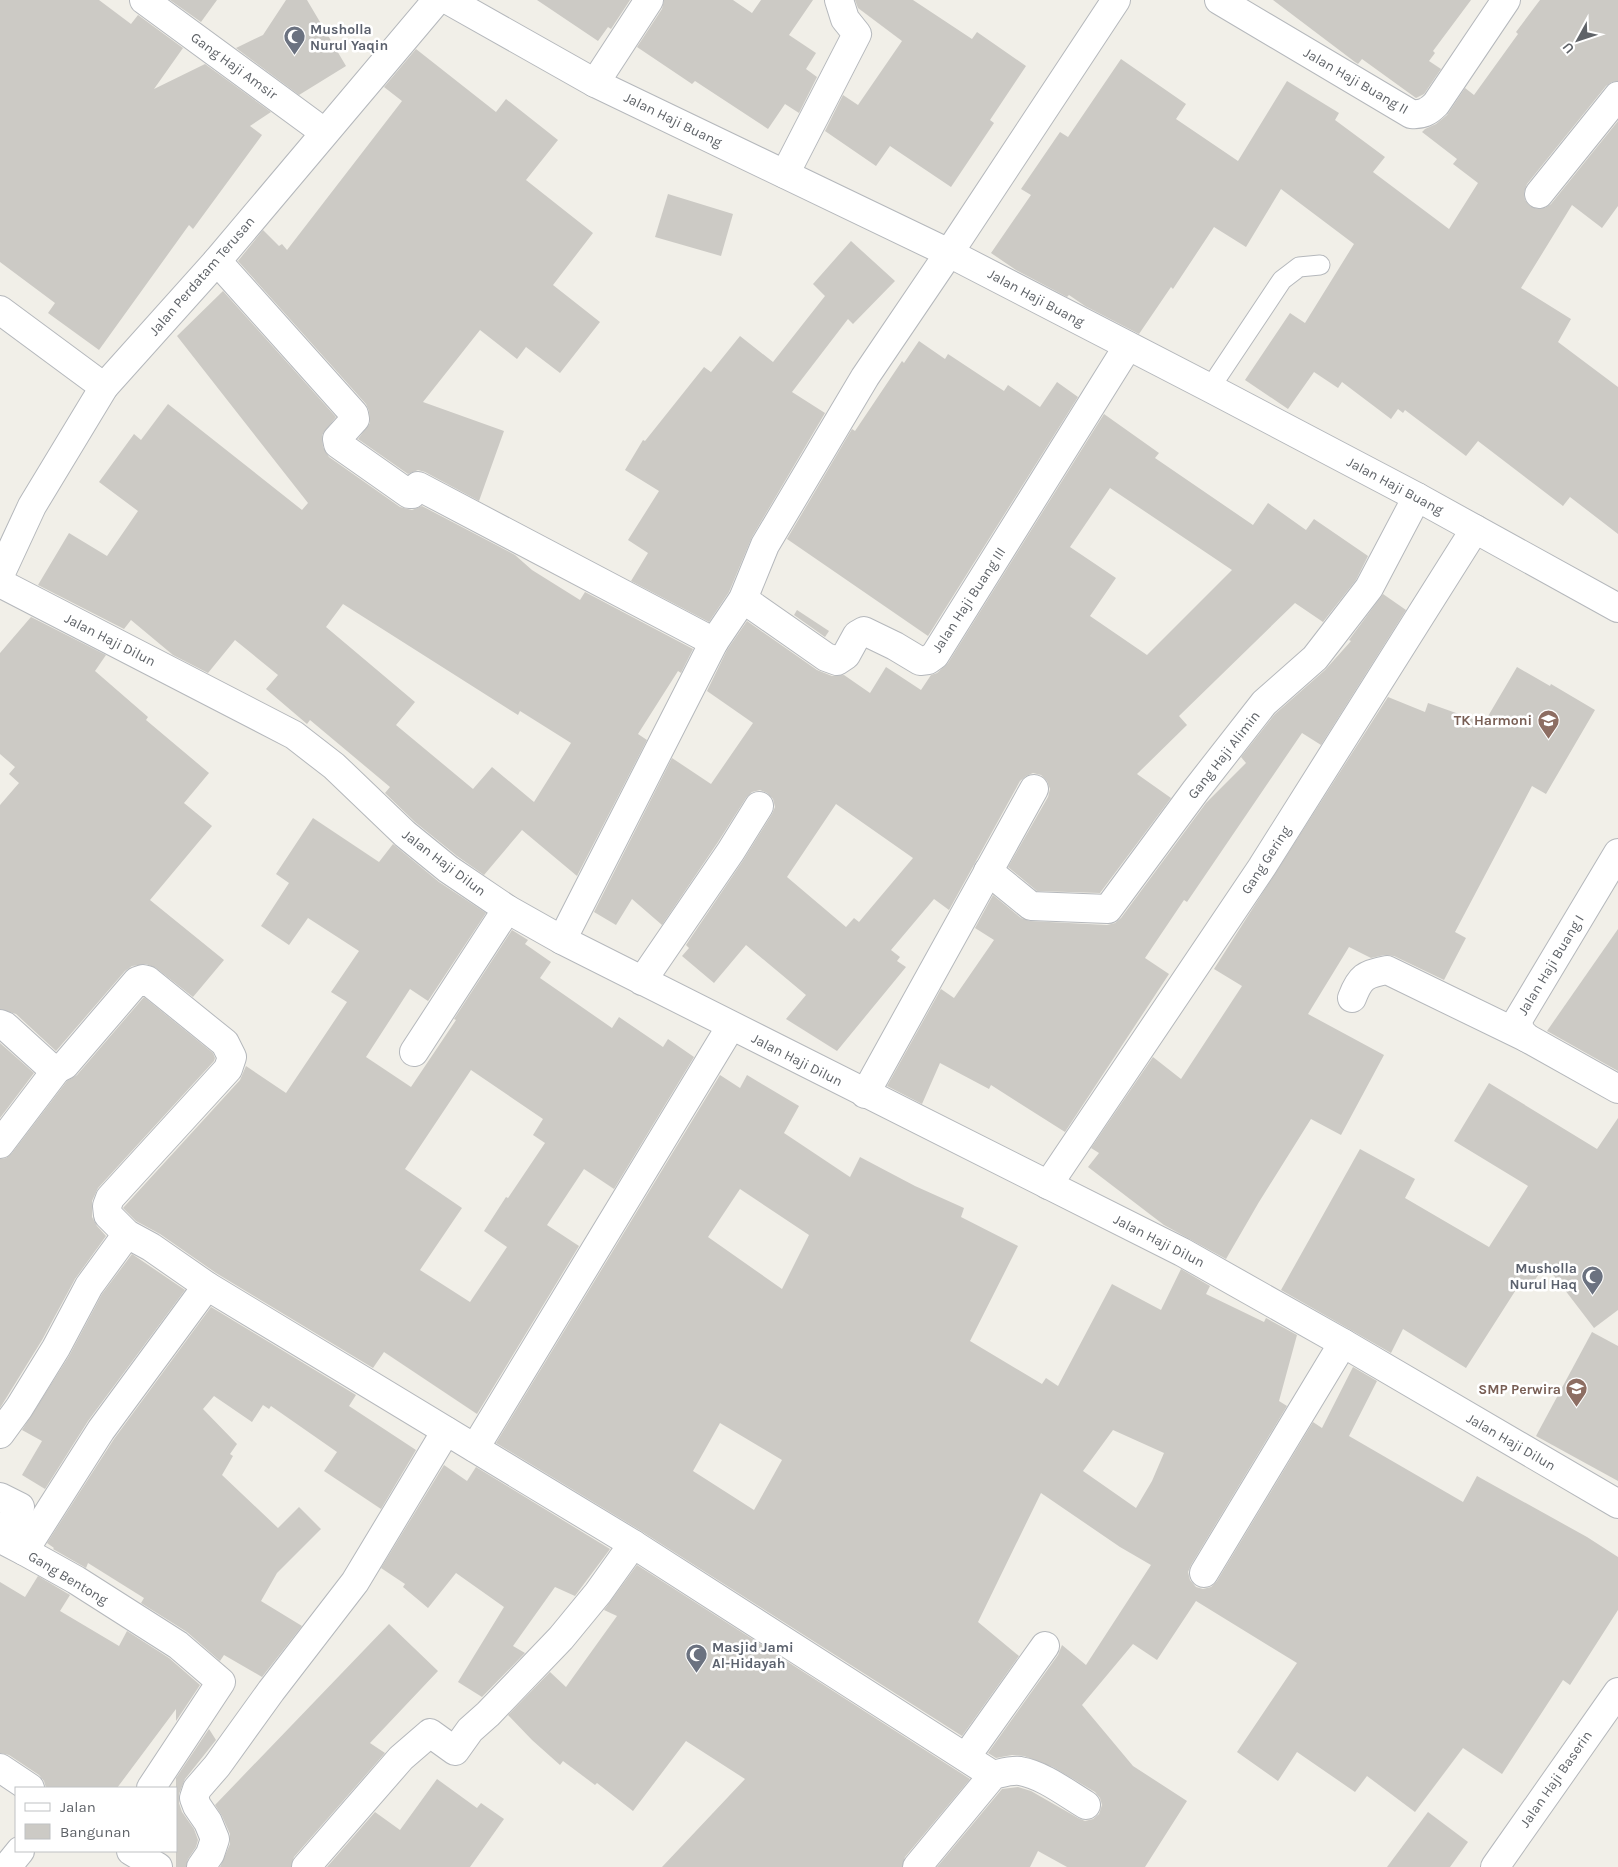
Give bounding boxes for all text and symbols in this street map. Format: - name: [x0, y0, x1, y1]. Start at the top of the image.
- north arrow: [1553, 15, 1603, 65]
- place label: Musholla Nurul Yaqin: [310, 21, 388, 54]
- mosque icon: Musholla Nurul Yaqin: [282, 25, 306, 56]
- street label: Gang Haji Amsir: [187, 29, 281, 104]
- text: U: [1559, 39, 1578, 57]
- street label: Jalan Haji Buang II: [1301, 44, 1411, 118]
- street label: Jalan Haji Buang: [621, 89, 725, 151]
- street label: Jalan Perdatam Terusan: [146, 213, 258, 339]
- street label: Jalan Haji Buang: [985, 265, 1087, 331]
- street label: Jalan Haji Buang: [1344, 453, 1446, 519]
- street label: Jalan Haji Buang III: [929, 544, 1009, 656]
- street label: Jalan Haji Dilun: [62, 610, 158, 670]
- street label: Gang Haji Alimin: [1184, 708, 1264, 802]
- school or university icon: TK Harmoni: [1536, 708, 1560, 739]
- place label: TK Harmoni: [1454, 712, 1532, 729]
- street label: Gang Gering: [1238, 823, 1294, 897]
- street label: Jalan Haji Dilun: [399, 826, 489, 900]
- street label: Jalan Haji Buang I: [1514, 912, 1588, 1018]
- street label: Jalan Haji Dilun: [749, 1030, 845, 1090]
- street label: Jalan Haji Dilun: [1111, 1211, 1207, 1271]
- place label: Musholla Nurul Haq: [1509, 1260, 1577, 1293]
- mosque icon: Musholla Nurul Haq: [1581, 1264, 1605, 1295]
- school or university icon: SMP Perwira: [1565, 1377, 1589, 1408]
- place label: SMP Perwira: [1478, 1381, 1561, 1398]
- street label: Jalan Haji Dilun: [1463, 1410, 1559, 1474]
- street label: Gang Bentong: [25, 1548, 111, 1609]
- place label: Masjid Jami Al-Hidayah: [712, 1639, 794, 1672]
- mosque icon: Masjid Jami Al-Hidayah: [684, 1643, 708, 1674]
- street label: Jalan Haji Baserin: [1516, 1727, 1596, 1831]
- legend: [15, 1787, 178, 1852]
- text: Jalan: [60, 1798, 96, 1816]
- text: Bangunan: [60, 1823, 131, 1841]

